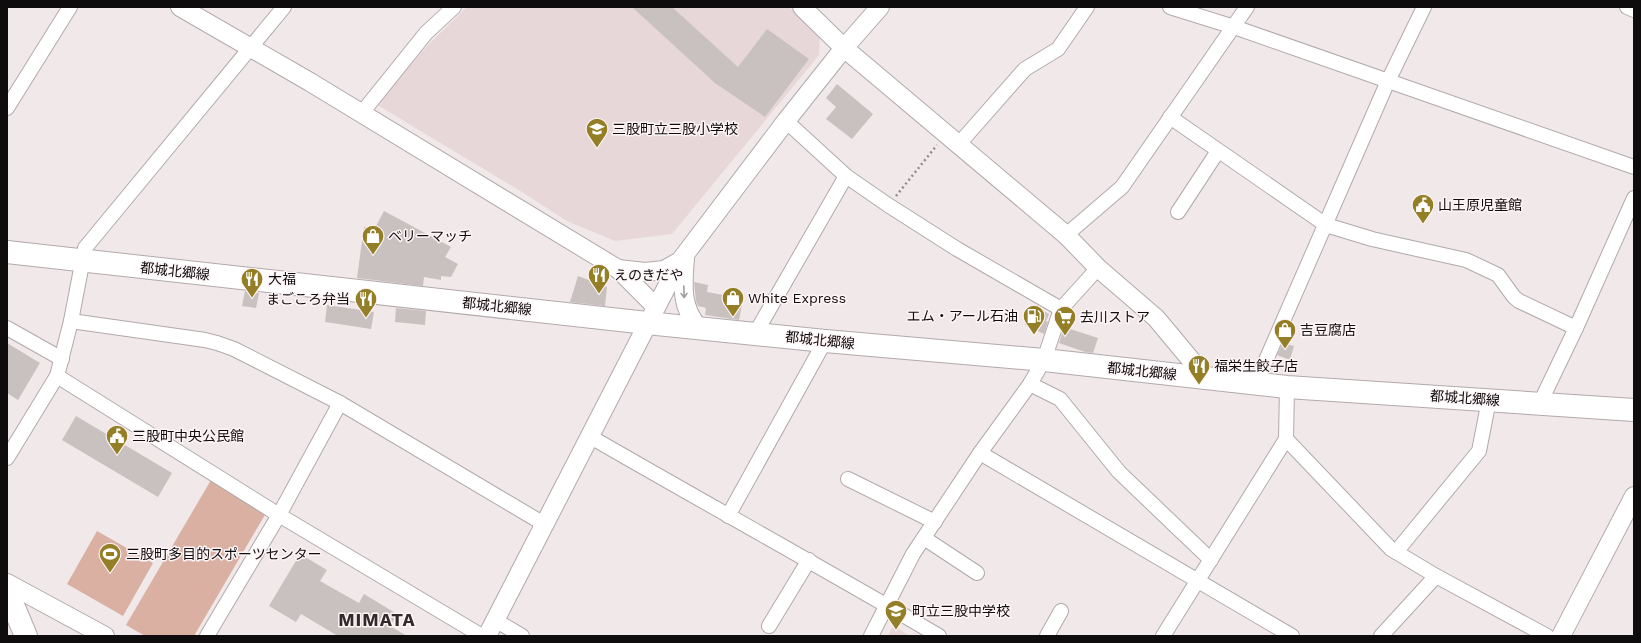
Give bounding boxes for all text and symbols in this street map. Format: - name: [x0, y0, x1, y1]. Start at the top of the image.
- school or university icon: 三股町立三股小学校: [584, 116, 610, 149]
- place label: 三股町立三股小学校: [612, 121, 738, 137]
- public building icon: 山王原児童館: [1410, 192, 1436, 225]
- place label: 山王原児童館: [1438, 197, 1522, 213]
- shop icon: ベリーマッチ: [360, 223, 386, 256]
- place label: ベリーマッチ: [388, 228, 472, 244]
- street label: 都城北郷線: [139, 259, 211, 283]
- restaurant icon: えのきだや: [586, 262, 612, 295]
- restaurant icon: 大福: [239, 266, 265, 299]
- place label: えのきだや: [614, 267, 684, 283]
- place label: 大福: [268, 271, 296, 287]
- one-way arrow: [680, 285, 687, 298]
- shop icon: White Express: [720, 285, 746, 318]
- restaurant icon: まごころ弁当: [353, 286, 379, 319]
- place label: White Express: [748, 290, 846, 306]
- place label: まごころ弁当: [266, 291, 350, 307]
- street label: 都城北郷線: [461, 294, 533, 318]
- fuel station icon: エム・アール石油: [1021, 303, 1047, 336]
- supermarket icon: 去川ストア: [1052, 304, 1078, 337]
- place label: エム・アール石油: [907, 308, 1018, 324]
- place label: 去川ストア: [1080, 309, 1150, 325]
- shop icon: 吉豆腐店: [1272, 317, 1298, 350]
- place label: 吉豆腐店: [1300, 322, 1356, 338]
- street label: 都城北郷線: [784, 328, 856, 352]
- restaurant icon: 福栄生餃子店: [1186, 353, 1212, 386]
- place label: 福栄生餃子店: [1214, 358, 1298, 374]
- street label: 都城北郷線: [1106, 359, 1178, 383]
- street label: 都城北郷線: [1430, 388, 1500, 408]
- public building icon: 三股町中央公民館: [104, 423, 130, 456]
- place label: 三股町中央公民館: [132, 428, 244, 444]
- sports icon: 三股町多目的スポーツセンター: [97, 541, 123, 574]
- place label: 三股町多目的スポーツセンター: [126, 546, 322, 562]
- school or university icon: 町立三股中学校: [883, 598, 909, 631]
- place label: 町立三股中学校: [912, 603, 1010, 619]
- district label: MIMATA: [338, 609, 416, 630]

